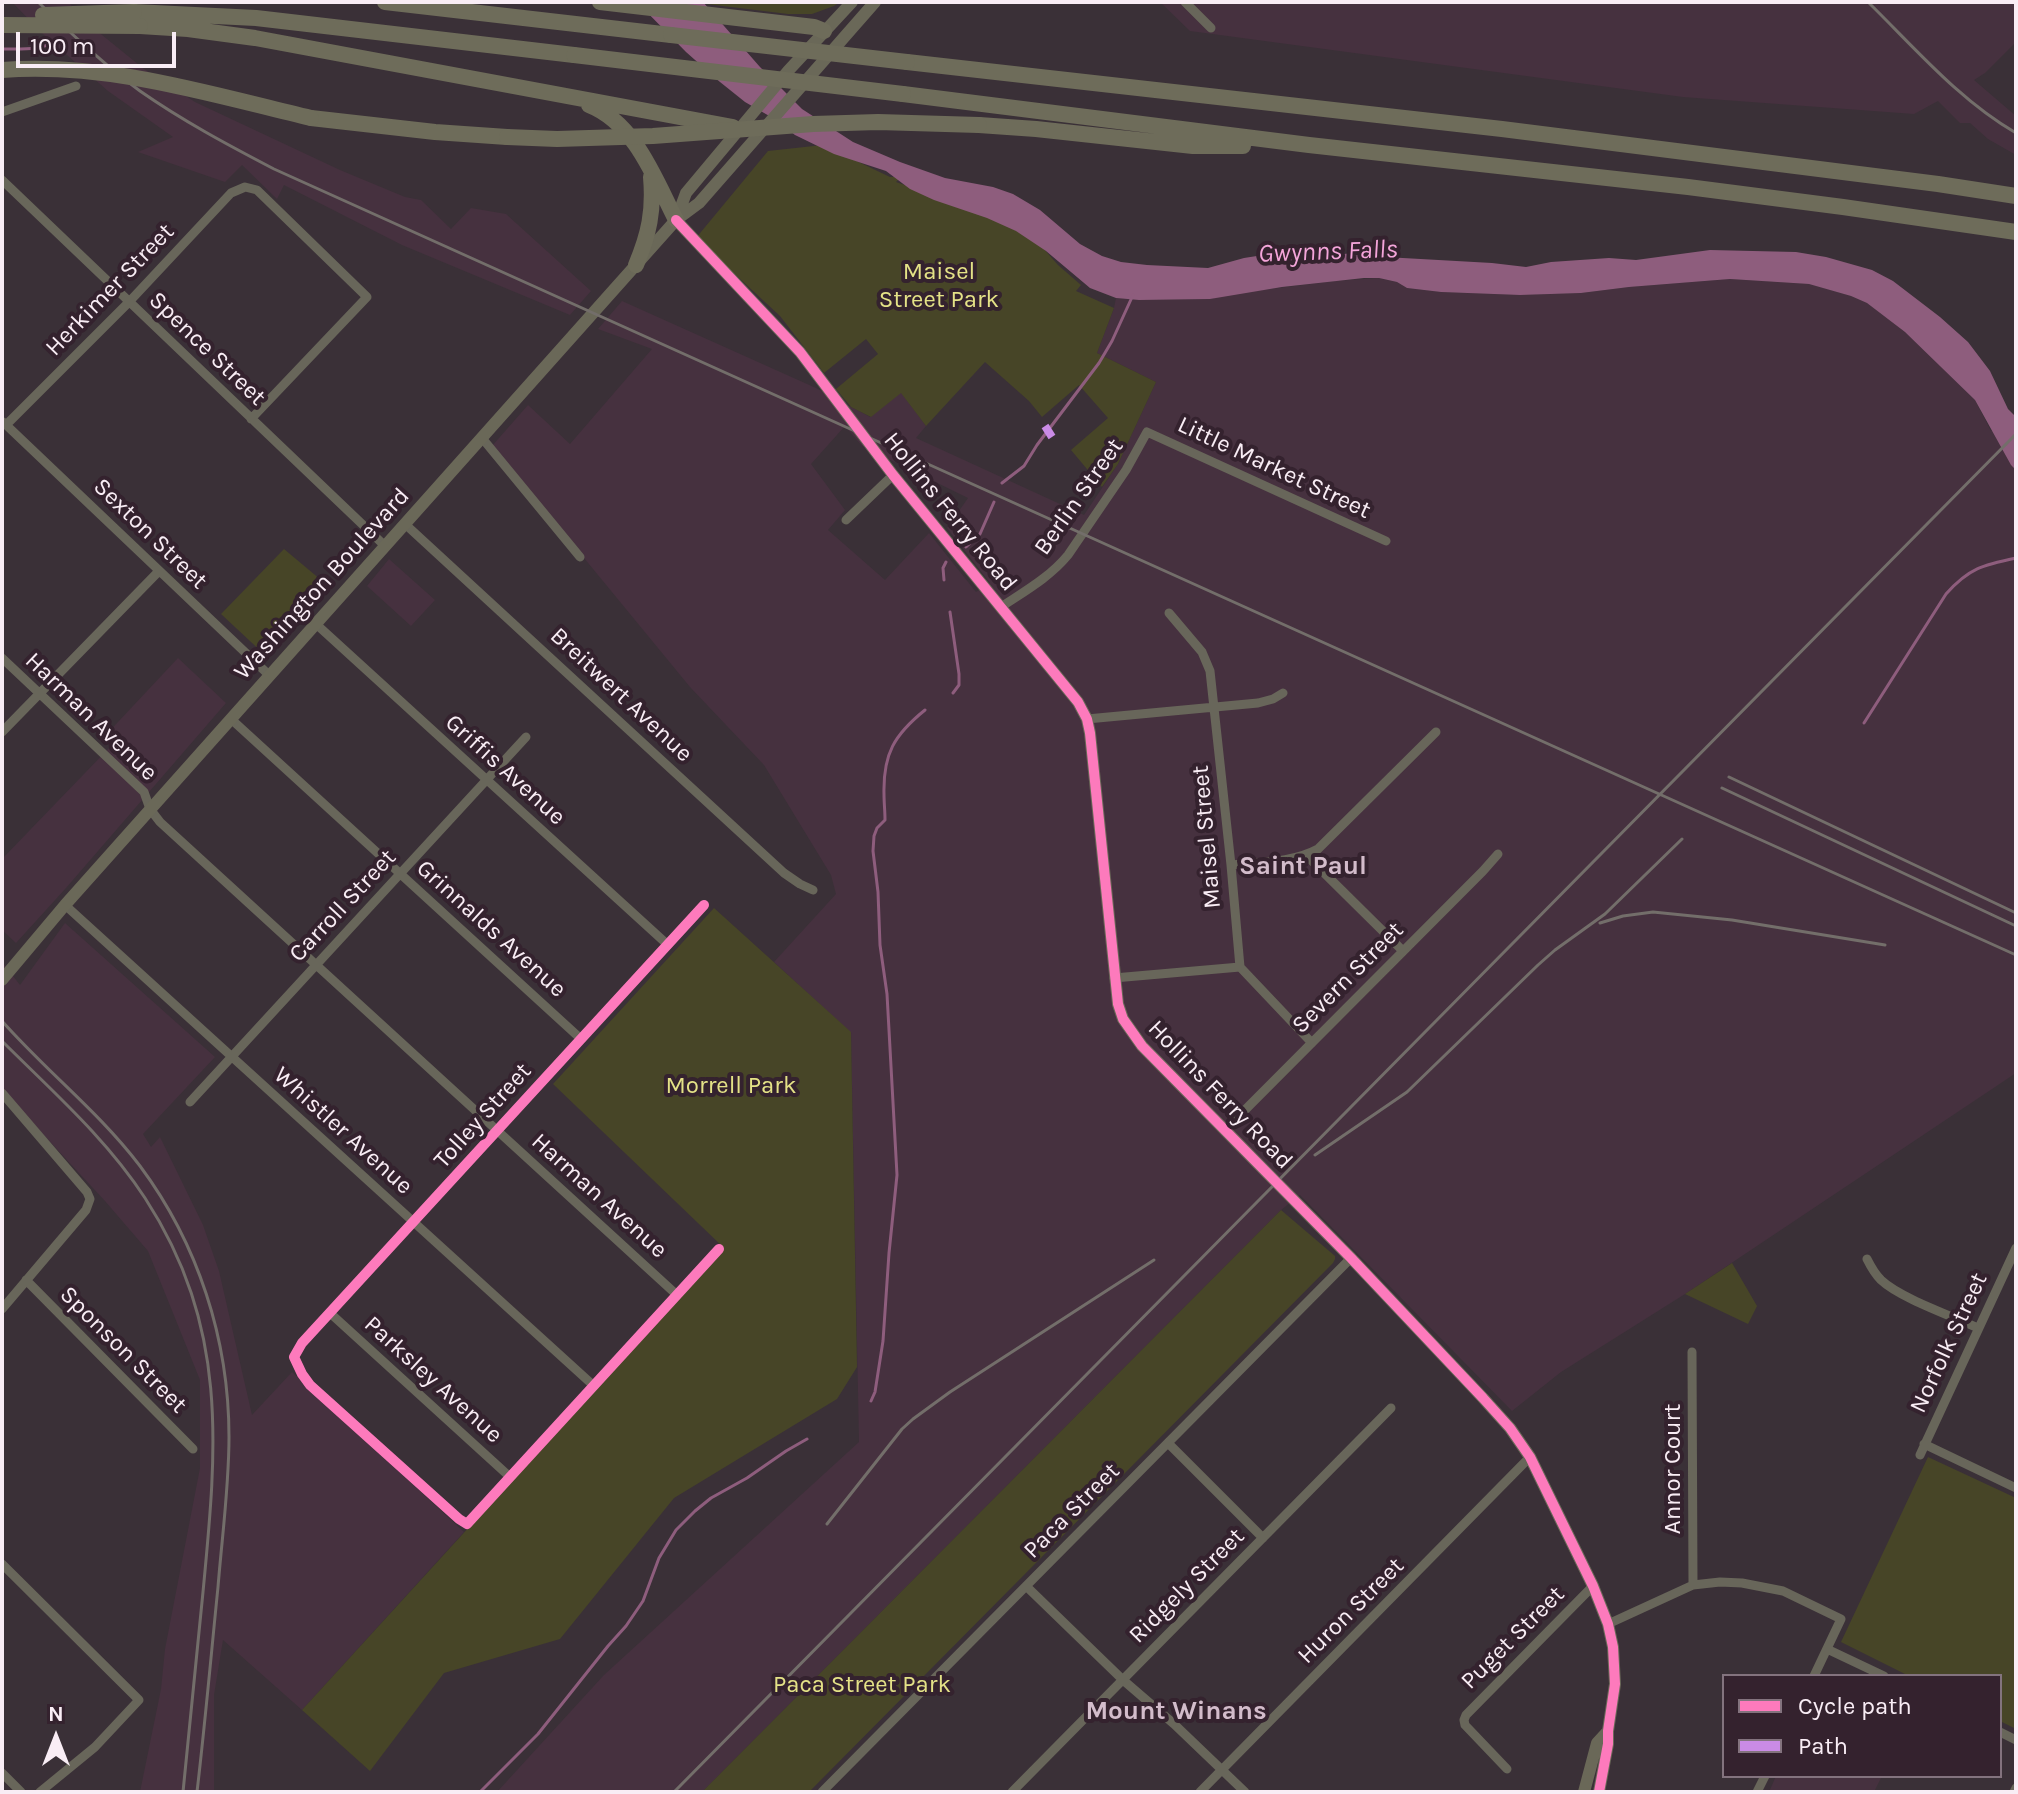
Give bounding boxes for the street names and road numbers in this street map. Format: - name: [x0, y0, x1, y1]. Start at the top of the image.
- street label: Herkimer Street: [40, 218, 180, 362]
- street label: Spence Street: [142, 286, 272, 412]
- street label: Little Market Street: [1173, 411, 1375, 525]
- street label: Hollins Ferry Road: [877, 427, 1023, 597]
- street label: Berlin Street: [1028, 433, 1130, 561]
- street label: Sexton Street: [87, 472, 213, 596]
- street label: Washington Boulevard: [228, 482, 416, 686]
- street label: Breitwert Avenue: [544, 622, 698, 768]
- street label: Harman Avenue: [19, 647, 163, 787]
- street label: Griffis Avenue: [439, 708, 571, 832]
- street label: Maisel Street: [1186, 764, 1228, 910]
- street label: Carroll Street: [284, 844, 402, 968]
- street label: Grinnalds Avenue: [410, 854, 572, 1004]
- street label: Severn Street: [1286, 916, 1410, 1040]
- street label: Hollins Ferry Road: [1141, 1014, 1299, 1176]
- street label: Tolley Street: [428, 1057, 538, 1175]
- street label: Whistler Avenue: [268, 1061, 418, 1201]
- street label: Harman Avenue: [525, 1127, 673, 1265]
- street label: Norfolk Street: [1904, 1268, 1994, 1418]
- street label: Sponson Street: [53, 1280, 193, 1420]
- street label: Parksley Avenue: [358, 1310, 508, 1450]
- street label: Annor Court: [1659, 1404, 1687, 1534]
- street label: Paca Street: [1018, 1457, 1126, 1565]
- street label: Ridgely Street: [1123, 1522, 1251, 1650]
- street label: Huron Street: [1292, 1552, 1410, 1670]
- street label: Puget Street: [1455, 1580, 1571, 1696]

